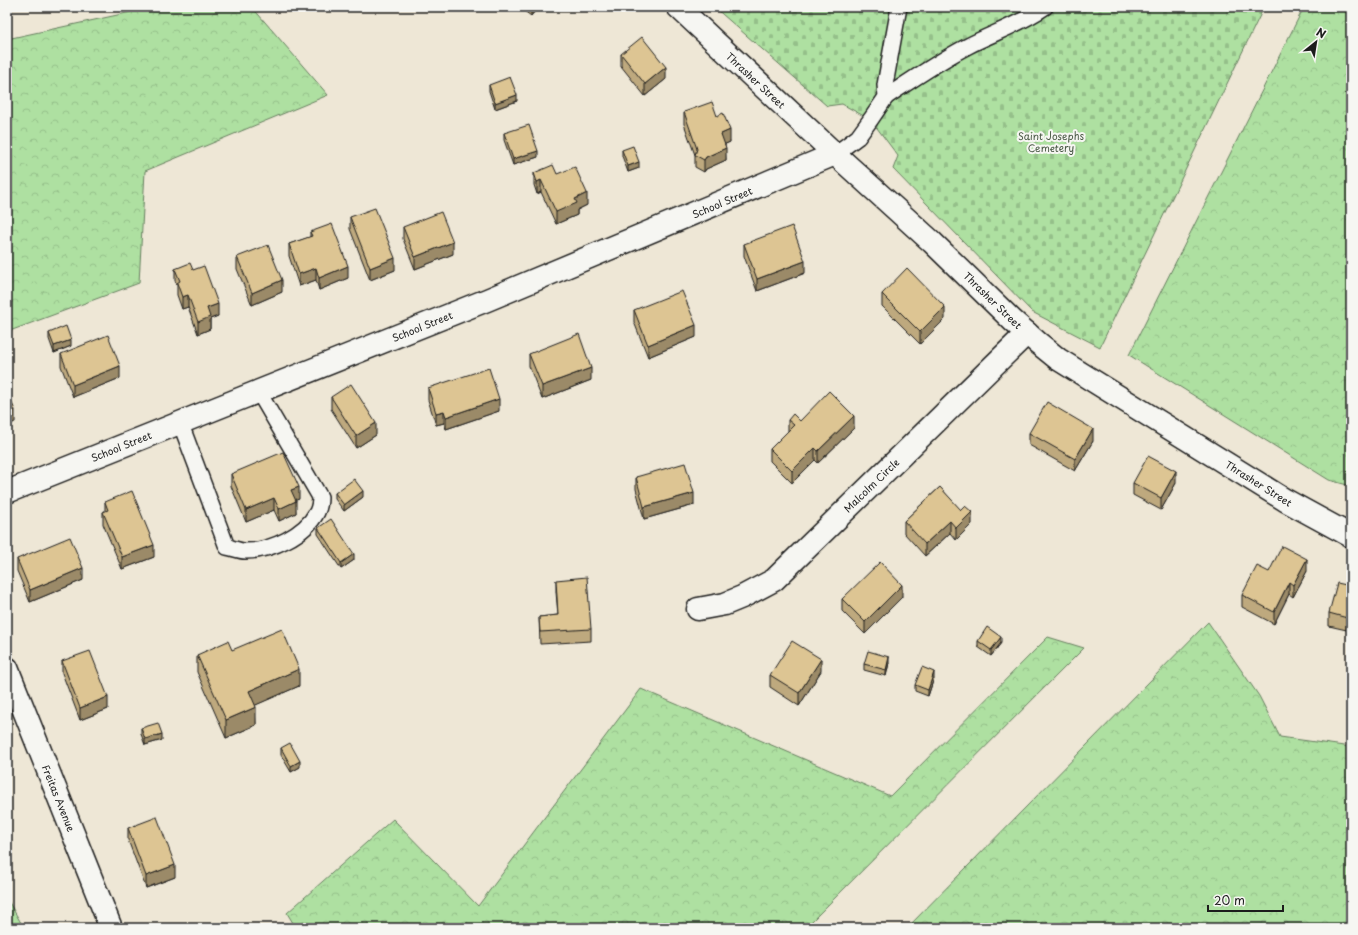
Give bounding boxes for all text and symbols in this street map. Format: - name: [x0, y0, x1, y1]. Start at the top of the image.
- north arrow: [1296, 22, 1336, 62]
- text: N: [1313, 23, 1330, 43]
- street label: Thrasher Street: [723, 49, 789, 111]
- park label: Saint Josephs Cemetery: [1018, 128, 1085, 155]
- street label: School Street: [690, 183, 754, 221]
- street label: Thrasher Street: [960, 268, 1026, 332]
- street label: School Street: [389, 307, 455, 345]
- street label: School Street: [88, 427, 154, 465]
- street label: Malcolm Circle: [840, 455, 902, 515]
- street label: Thrasher Street: [1223, 456, 1295, 510]
- street label: Freitas Avenue: [39, 762, 79, 834]
- scale bar: [1208, 887, 1283, 913]
- text: 20 m: [1214, 891, 1245, 909]

